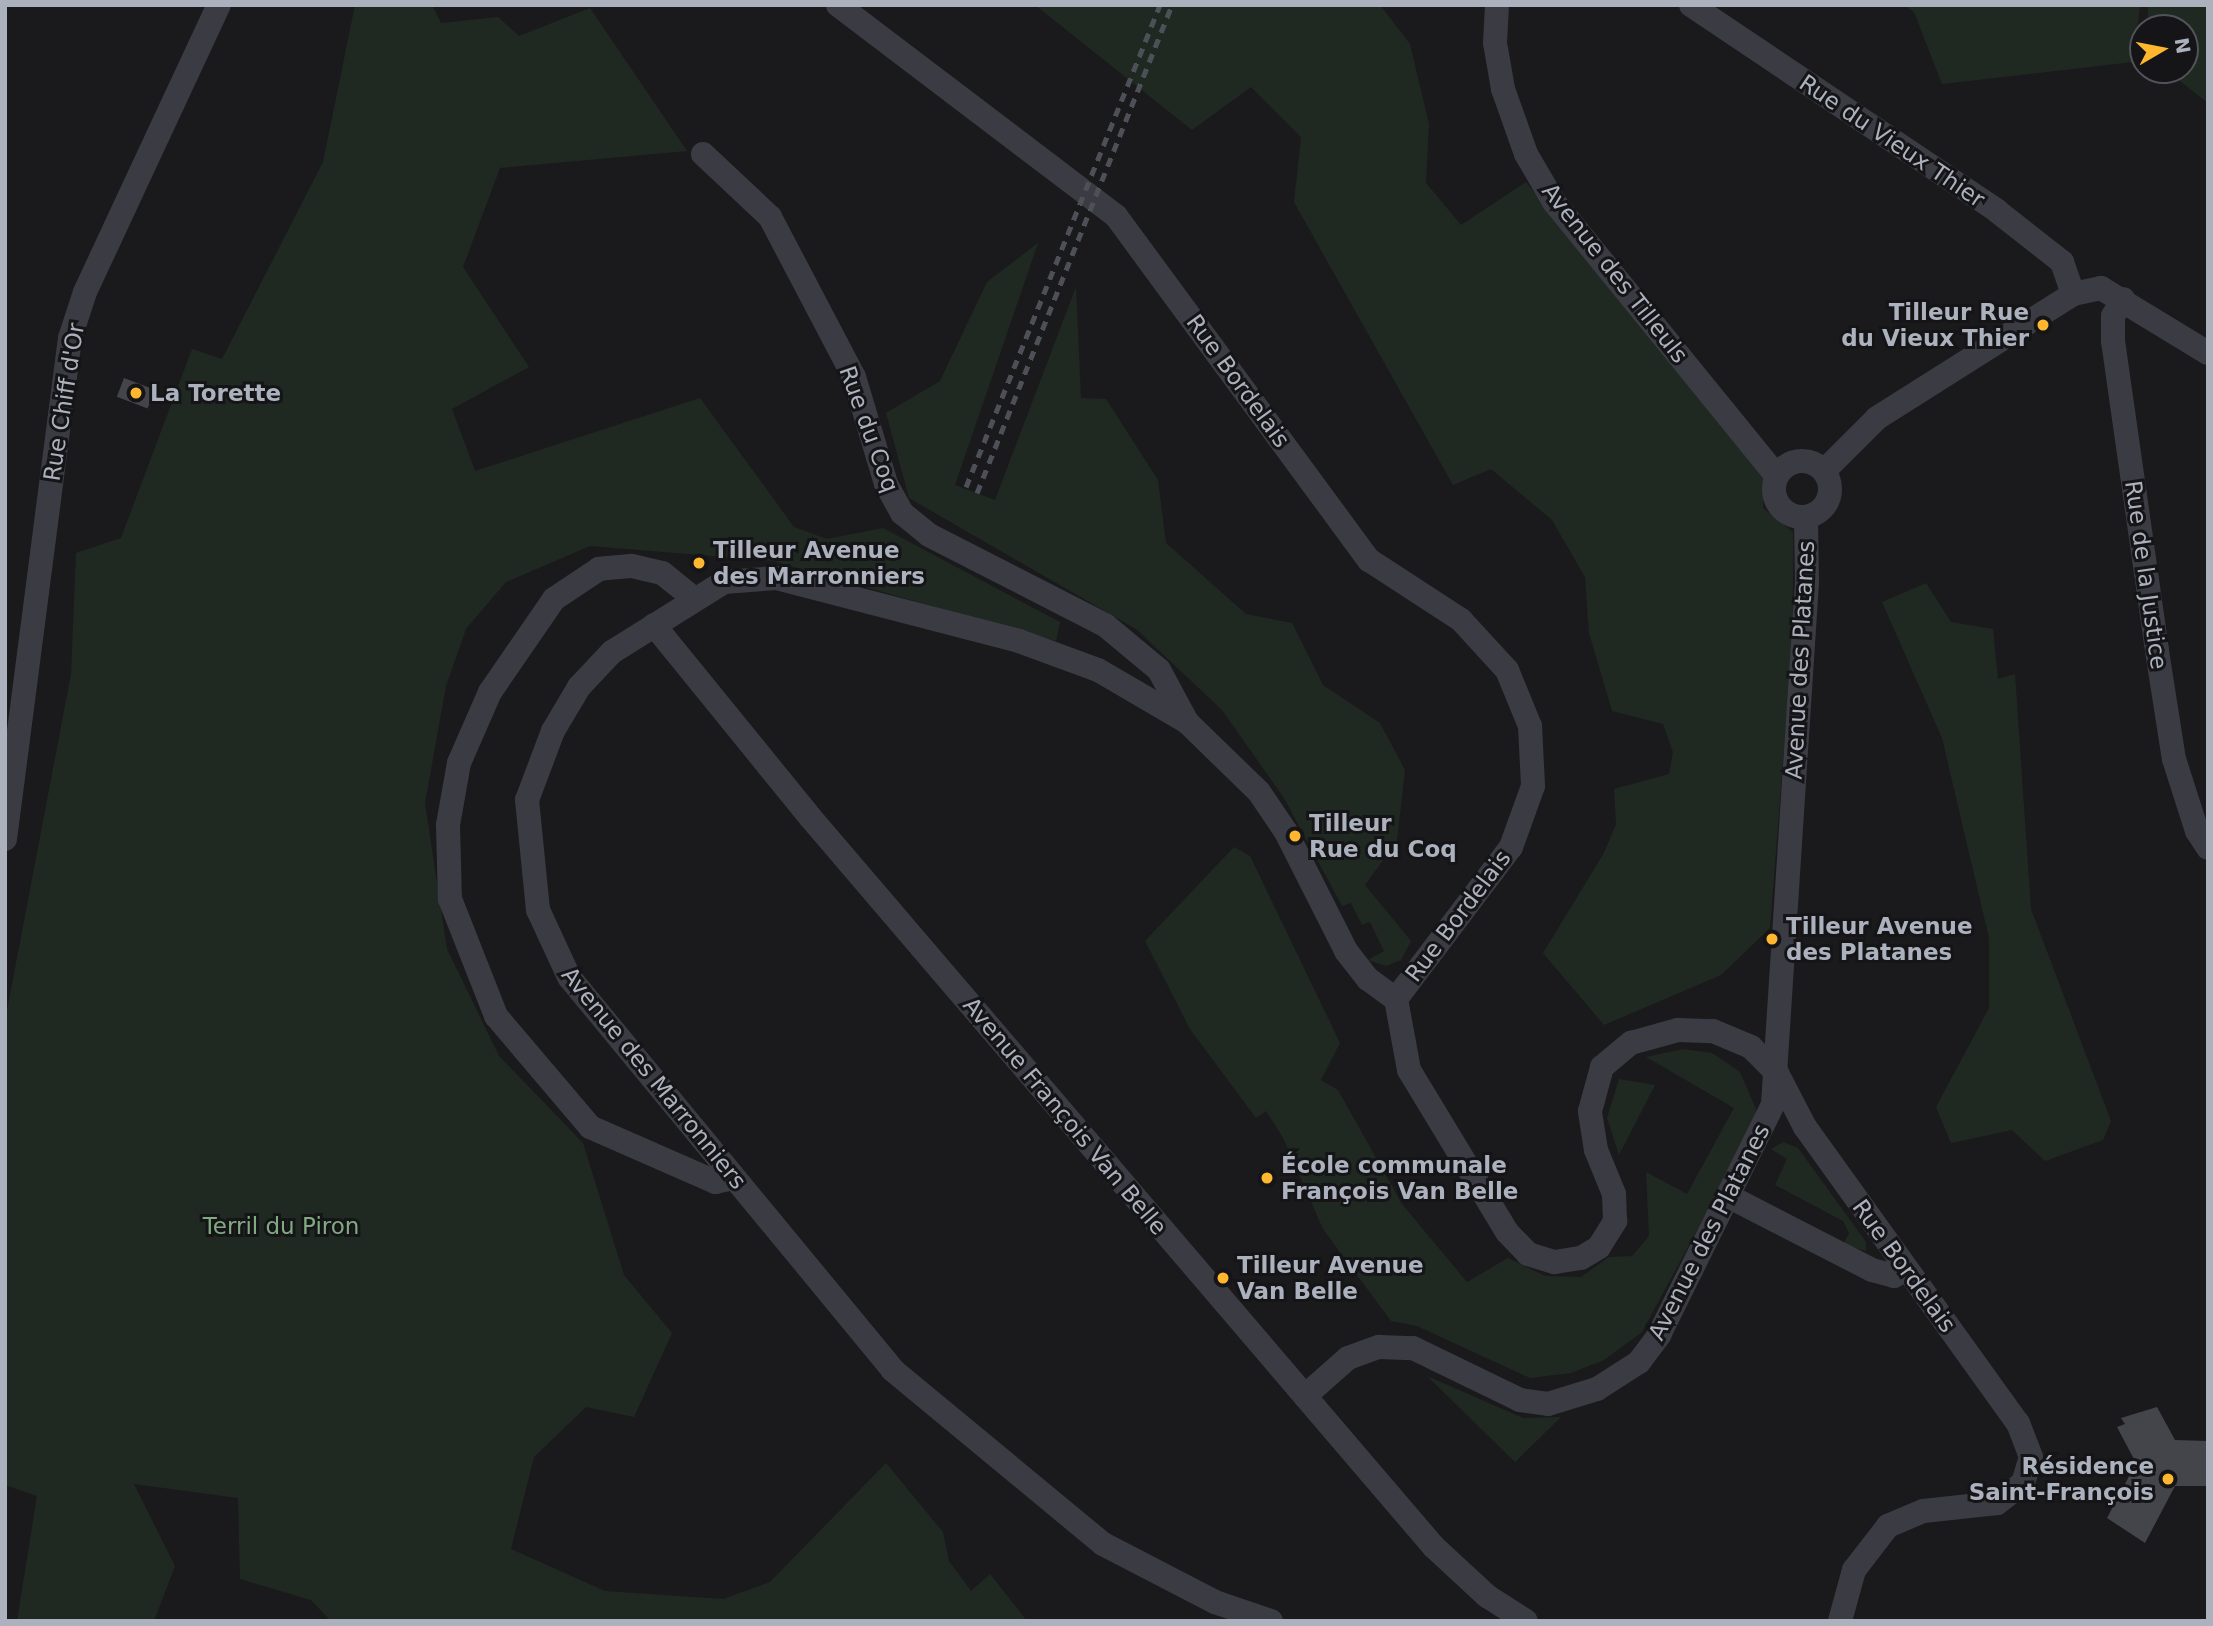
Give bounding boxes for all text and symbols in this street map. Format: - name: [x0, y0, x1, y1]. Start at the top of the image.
- north arrow: [2129, 14, 2199, 84]
- text: N: [2170, 36, 2195, 55]
- street label: Rue du Vieux Thier: [1794, 69, 1990, 213]
- street label: Avenue des Tilleuls: [1536, 178, 1694, 368]
- place label: Tilleur Rue du Vieux Thier: [1841, 298, 2029, 352]
- street label: Rue Bordelais: [1181, 309, 1295, 453]
- marker: Tilleur Rue du Vieux Thier: [2035, 317, 2051, 333]
- street label: Rue Chiff d'Or: [38, 321, 90, 483]
- street label: Rue du Coq: [833, 362, 905, 496]
- place label: La Torette: [150, 379, 281, 407]
- marker: La Torette: [128, 385, 144, 401]
- street label: Rue de la Justice: [2119, 479, 2173, 671]
- place label: Tilleur Avenue des Marronniers: [713, 536, 925, 590]
- street label: Avenue des Platanes: [1780, 540, 1820, 780]
- marker: Tilleur Avenue des Marronniers: [691, 555, 707, 571]
- place label: Tilleur Rue du Coq: [1309, 809, 1457, 863]
- marker: Tilleur Rue du Coq: [1287, 828, 1303, 844]
- street label: Rue Bordelais: [1400, 845, 1516, 987]
- place label: Tilleur Avenue des Platanes: [1786, 912, 1973, 966]
- marker: Tilleur Avenue des Platanes: [1764, 931, 1780, 947]
- street label: Avenue des Marronniers: [556, 961, 752, 1195]
- street label: Avenue François Van Belle: [957, 992, 1173, 1240]
- street label: Avenue des Platanes: [1642, 1119, 1776, 1345]
- place label: École communale François Van Belle: [1281, 1151, 1518, 1205]
- marker: École communale François Van Belle: [1259, 1170, 1275, 1186]
- street label: Rue Bordelais: [1847, 1194, 1961, 1338]
- park label: Terril du Piron: [203, 1212, 359, 1240]
- place label: Tilleur Avenue Van Belle: [1237, 1251, 1424, 1305]
- marker: Tilleur Avenue Van Belle: [1215, 1270, 1231, 1286]
- place label: Résidence Saint-François: [1969, 1452, 2154, 1506]
- marker: Résidence Saint-François: [2160, 1471, 2176, 1487]

